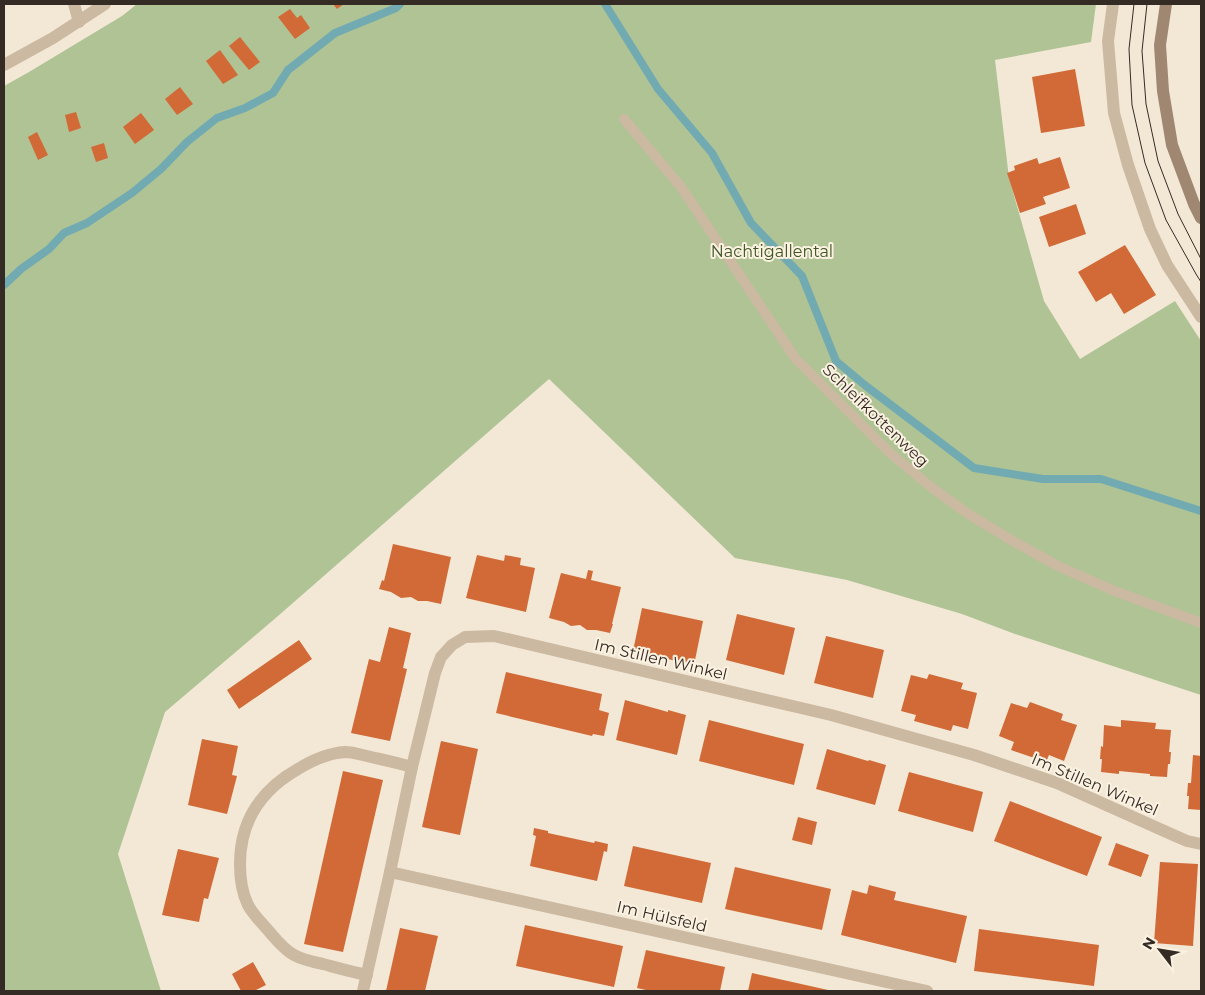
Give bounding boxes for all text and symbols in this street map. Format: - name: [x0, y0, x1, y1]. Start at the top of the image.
- park label: Nachtigallental: [711, 242, 833, 261]
- street label: Schleifkottenweg: [819, 360, 933, 471]
- street label: Im Stillen Winkel: [593, 635, 729, 684]
- street label: Im Stillen Winkel: [1029, 749, 1161, 820]
- street label: Im Hülsfeld: [615, 897, 709, 936]
- north arrow: [1135, 925, 1185, 975]
- text: N: [1138, 934, 1159, 953]

